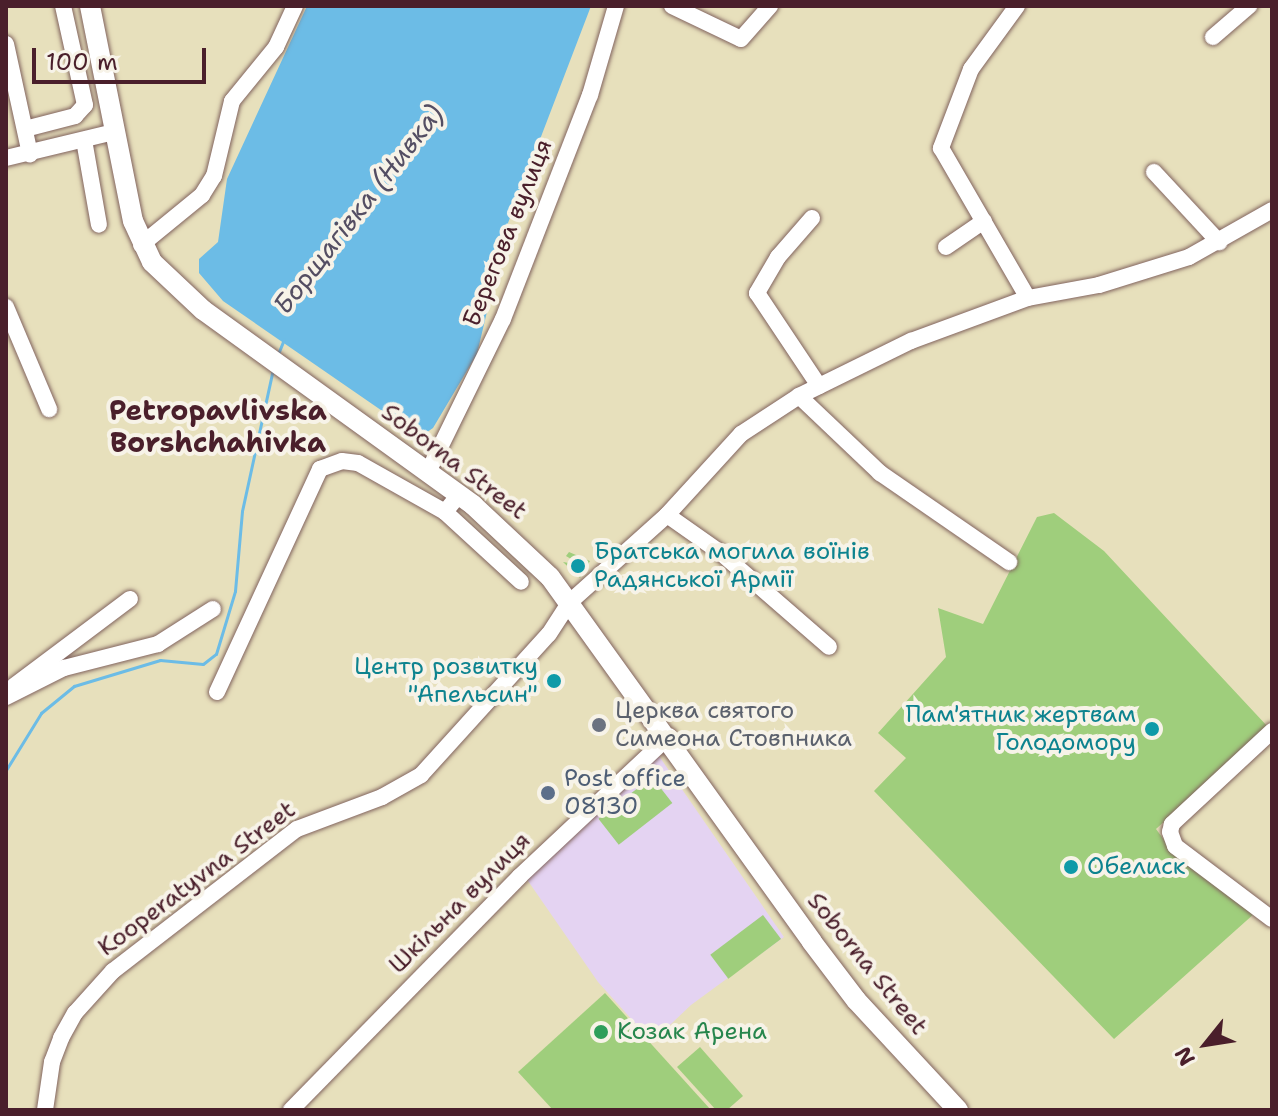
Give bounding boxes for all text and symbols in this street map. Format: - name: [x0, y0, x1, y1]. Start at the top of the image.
- scale bar: [36, 32, 210, 82]
- text: 100 m: [46, 46, 118, 78]
- water label: Борщагівка (Нивка): [267, 98, 449, 320]
- street label: Берегова вулиця: [457, 135, 559, 331]
- district label: Petropavlivska Borshchahivka: [109, 393, 327, 459]
- street label: Soborna Street: [376, 398, 532, 526]
- place label: Братська могила воїнів Радянської Армії: [594, 538, 870, 594]
- marker: Братська могила воїнів Радянської Армії: [569, 557, 587, 575]
- place label: Центр розвитку "Апельсин": [354, 653, 538, 709]
- marker: Центр розвитку "Апельсин": [545, 672, 563, 690]
- place label: Церква святого Симеона Стовпника: [615, 697, 852, 753]
- place label: Пам'ятник жертвам Голодомору: [905, 701, 1136, 757]
- marker: Церква святого Симеона Стовпника: [590, 716, 608, 734]
- marker: Пам'ятник жертвам Голодомору: [1143, 720, 1161, 738]
- place label: Post office 08130: [564, 765, 686, 821]
- marker: Post office 08130: [539, 784, 557, 802]
- street label: Kooperatyvna Street: [93, 796, 301, 962]
- street label: Шкільна вулиця: [383, 826, 537, 980]
- place label: Обелиск: [1087, 853, 1186, 881]
- marker: Обелиск: [1062, 858, 1080, 876]
- street label: Soborna Street: [801, 887, 933, 1041]
- north arrow: [1166, 1004, 1246, 1084]
- place label: Козак Арена: [617, 1018, 767, 1046]
- marker: Козак Арена: [592, 1023, 610, 1041]
- text: N: [1168, 1041, 1202, 1071]

